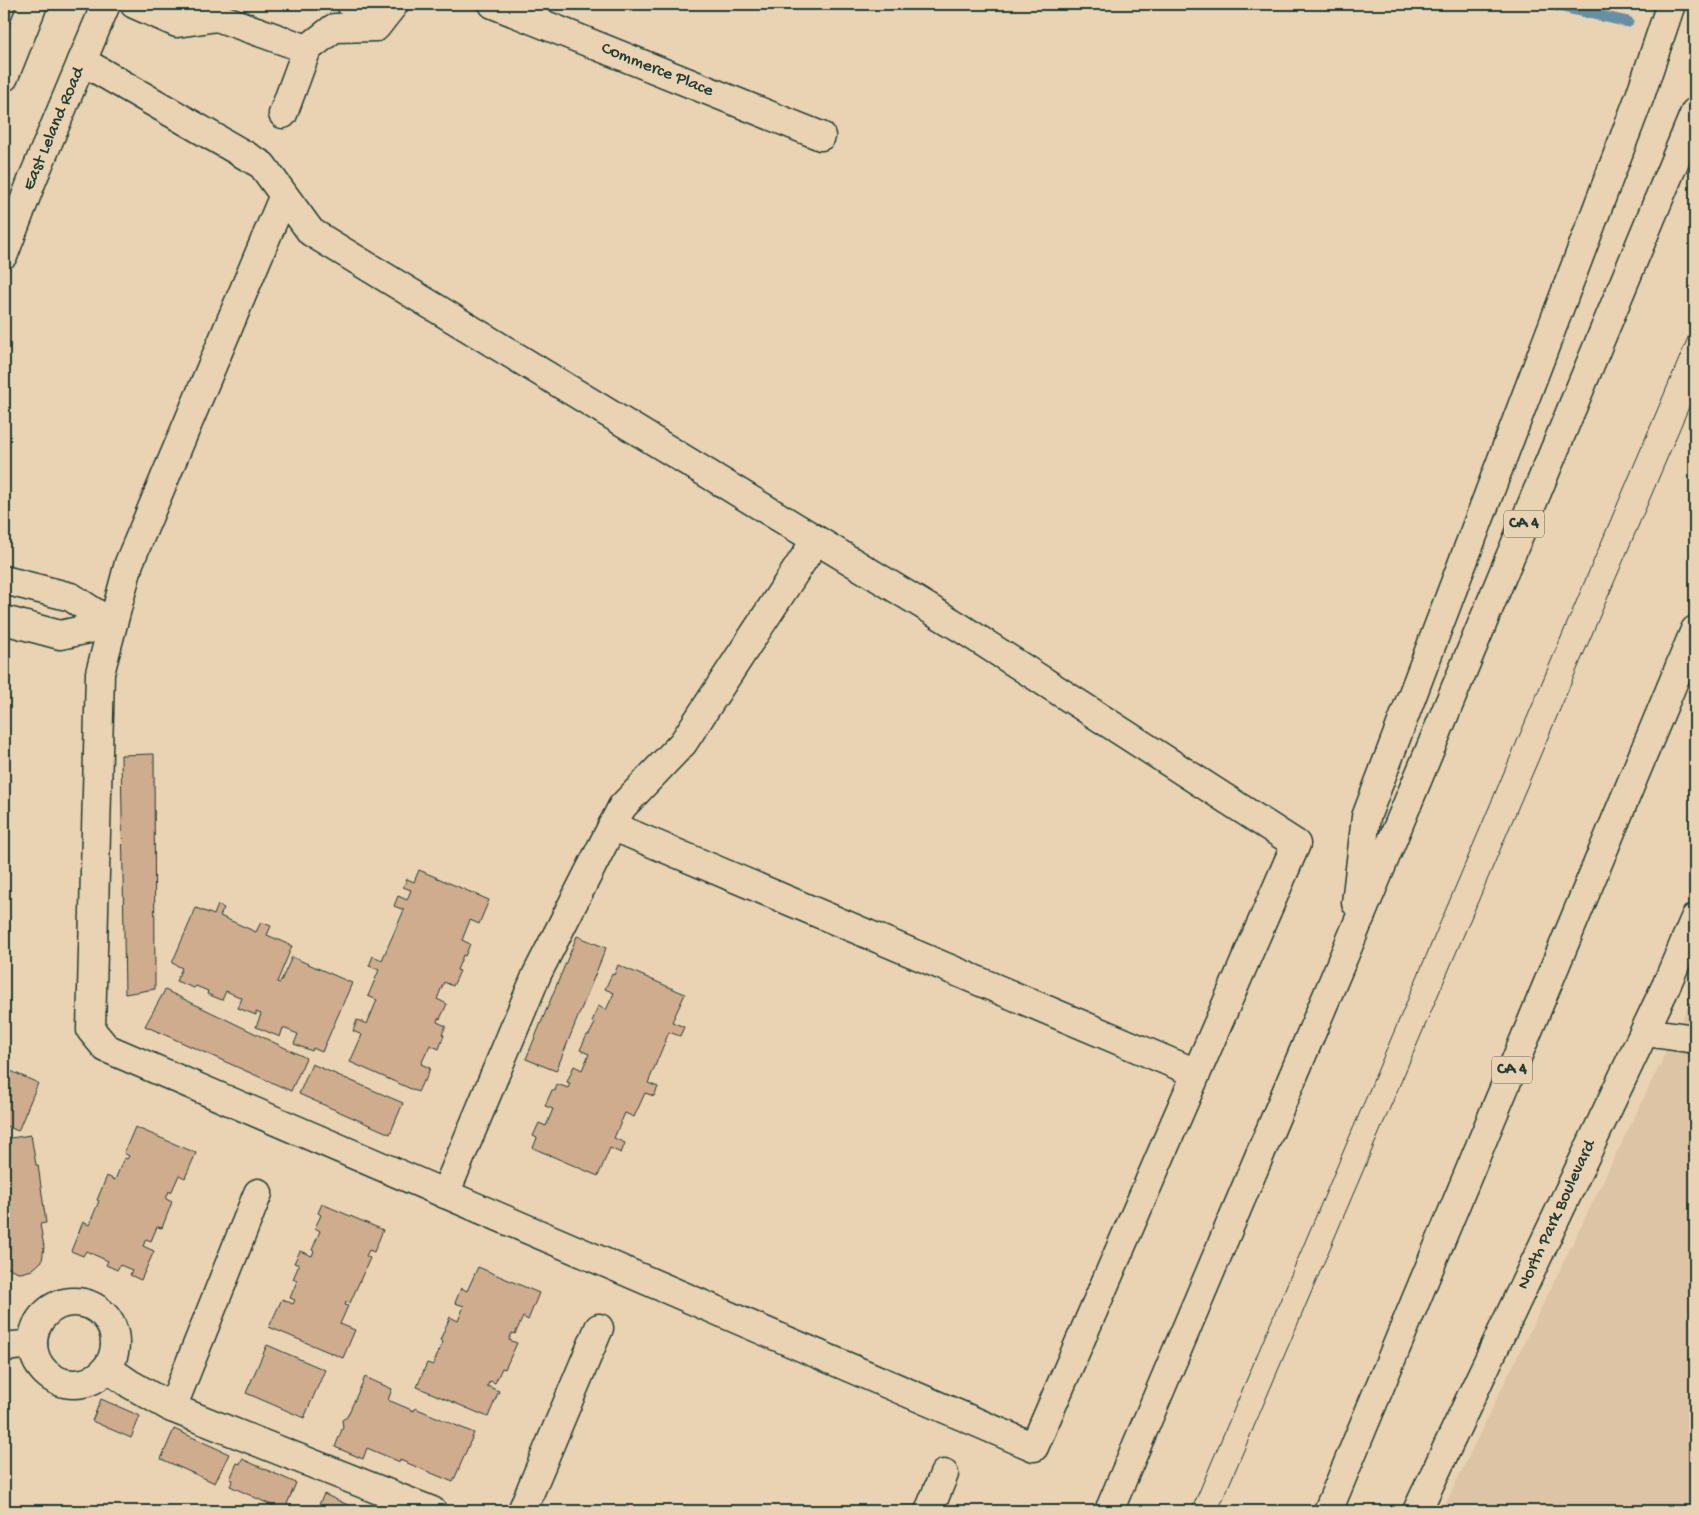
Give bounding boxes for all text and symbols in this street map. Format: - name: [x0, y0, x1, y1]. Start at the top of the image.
- street label: Commerce Place: [598, 38, 717, 102]
- street label: East Leland Road: [19, 63, 90, 194]
- road number: CA 4: [1504, 510, 1544, 538]
- road number: CA 4: [1492, 1056, 1532, 1084]
- street label: North Park Boulevard: [1513, 1136, 1601, 1293]

